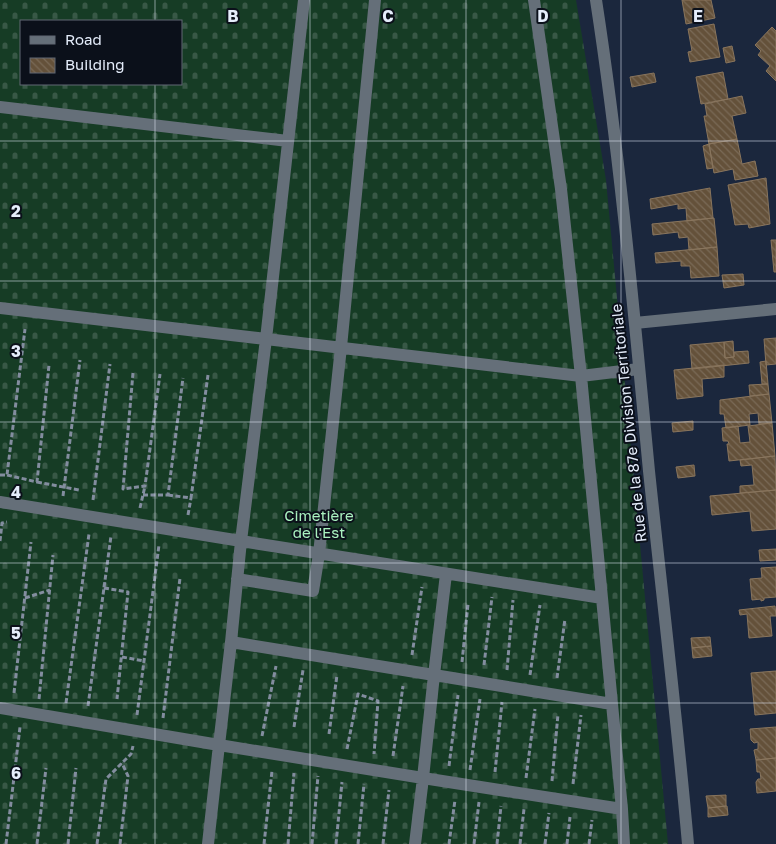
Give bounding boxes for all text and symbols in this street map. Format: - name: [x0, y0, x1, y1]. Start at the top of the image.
- text: B: [227, 6, 239, 26]
- text: C: [382, 6, 394, 26]
- text: D: [537, 6, 549, 26]
- text: E: [693, 6, 703, 26]
- legend: [20, 20, 182, 85]
- text: Road: [65, 30, 102, 48]
- text: Building: [65, 55, 125, 73]
- text: 2: [11, 201, 21, 221]
- street label: Rue de la 87e Division Territoriale: [607, 303, 649, 543]
- text: 3: [11, 341, 21, 361]
- text: 4: [11, 482, 21, 502]
- park label: Cimetière de l'Est: [284, 506, 354, 541]
- text: 5: [11, 623, 21, 643]
- text: 6: [11, 763, 21, 783]

